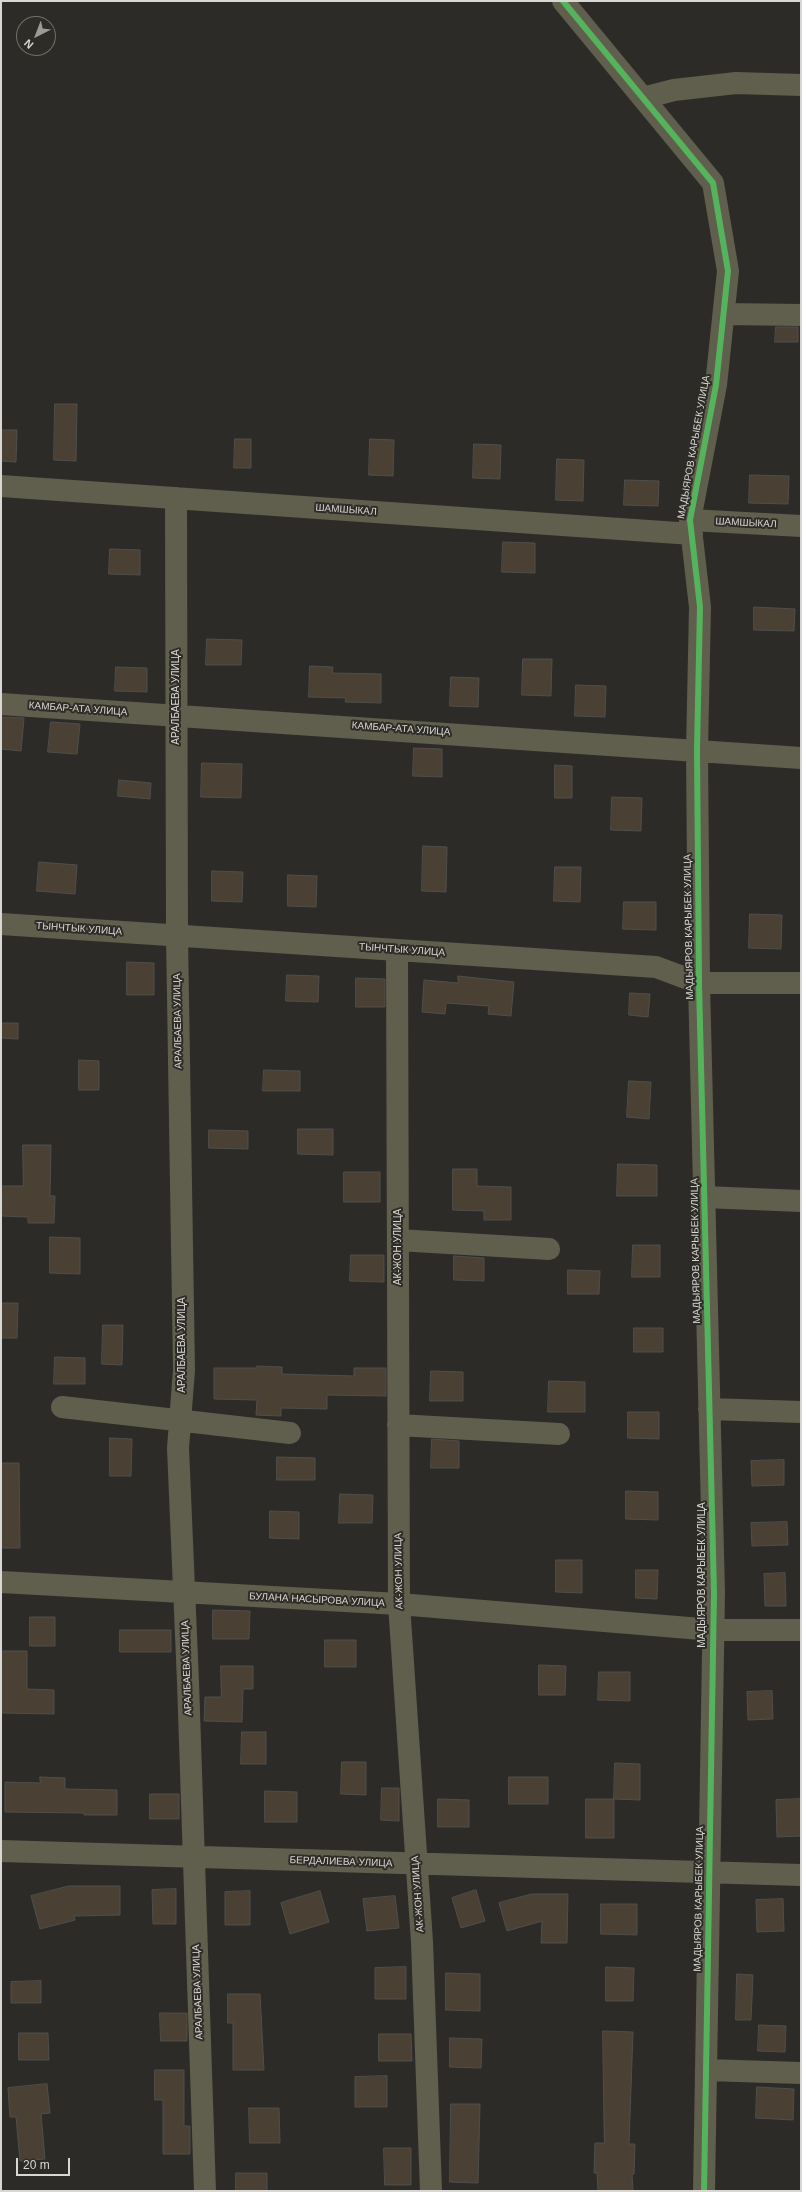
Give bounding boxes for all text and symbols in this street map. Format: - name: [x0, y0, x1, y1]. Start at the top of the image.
- north arrow: [16, 16, 56, 56]
- text: N: [22, 37, 36, 51]
- street label: МАДЫЯРОВ КАРЫБЕК УЛИЦА: [675, 374, 713, 520]
- street label: ШАМШЫКАЛ: [315, 502, 377, 518]
- street label: ШАМШЫКАЛ: [715, 515, 777, 531]
- street label: АРАЛБАЕВА УЛИЦА: [170, 649, 182, 745]
- street label: КАМБАР-АТА УЛИЦА: [28, 700, 128, 718]
- street label: КАМБАР-АТА УЛИЦА: [351, 720, 451, 738]
- street label: МАДЫЯРОВ КАРЫБЕК УЛИЦА: [682, 854, 696, 1000]
- street label: ТЫНЧТЫК УЛИЦА: [36, 920, 122, 938]
- street label: ТЫНЧТЫК УЛИЦА: [359, 941, 445, 959]
- street label: АРАЛБАЕВА УЛИЦА: [171, 973, 185, 1069]
- street label: МАДЫЯРОВ КАРЫБЕК УЛИЦА: [689, 1178, 703, 1324]
- street label: АК-ЖОН УЛИЦА: [392, 1209, 404, 1285]
- street label: АРАЛБАЕВА УЛИЦА: [176, 1297, 188, 1393]
- street label: МАДЫЯРОВ КАРЫБЕК УЛИЦА: [696, 1502, 708, 1648]
- street label: АК-ЖОН УЛИЦА: [392, 1533, 406, 1609]
- street label: БУЛАНА НАСЫРОВА УЛИЦА: [249, 1590, 385, 1610]
- street label: АРАЛБАЕВА УЛИЦА: [179, 1620, 195, 1716]
- street label: МАДЫЯРОВ КАРЫБЕК УЛИЦА: [692, 1826, 706, 1972]
- street label: БЕРДАЛИЕВА УЛИЦА: [289, 1854, 393, 1870]
- street label: АК-ЖОН УЛИЦА: [409, 1855, 427, 1933]
- street label: АРАЛБАЕВА УЛИЦА: [190, 1944, 206, 2040]
- scale bar: [18, 2150, 72, 2176]
- text: 20 m: [23, 2158, 50, 2172]

